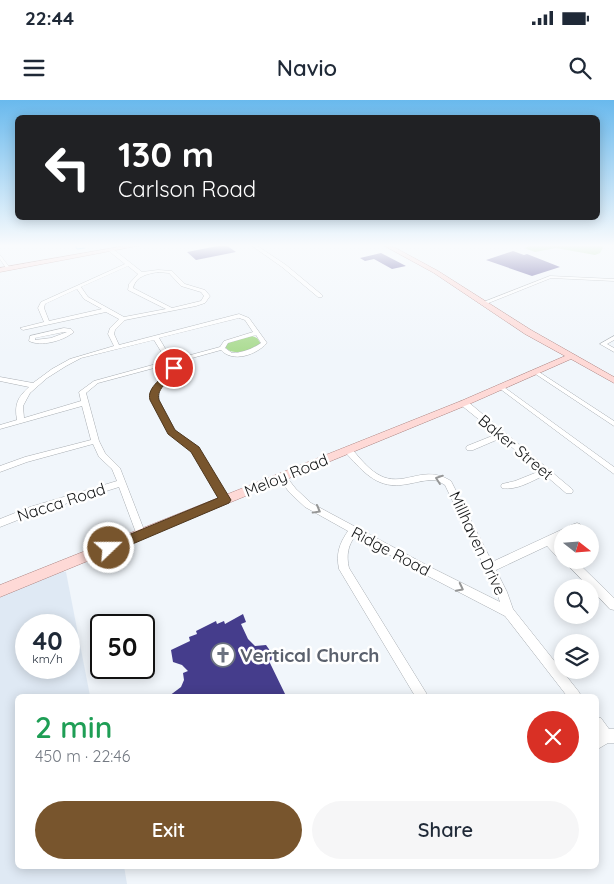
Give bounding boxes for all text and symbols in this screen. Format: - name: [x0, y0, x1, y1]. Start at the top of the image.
- text: 22:44: [25, 6, 74, 30]
- icon: menu: [20, 54, 48, 82]
- text: Navio: [277, 54, 337, 82]
- icon: search: [566, 54, 594, 82]
- text: 130 m: [118, 132, 214, 176]
- icon: left: [35, 135, 100, 200]
- text: Carlson Road: [118, 175, 256, 203]
- pin: [153, 347, 195, 389]
- icon: arrive: [160, 354, 188, 382]
- street label: Baker Street: [474, 410, 558, 484]
- street label: Meloy Road: [241, 449, 331, 501]
- one-way arrow: [435, 475, 444, 485]
- street label: Nacca Road: [14, 478, 108, 526]
- street label: Millhaven Drive: [445, 488, 511, 598]
- one-way arrow: [312, 504, 321, 514]
- position arrow: [82, 521, 134, 573]
- street label: Ridge Road: [348, 522, 434, 580]
- north arrow: [554, 524, 599, 569]
- map controls: [554, 524, 599, 679]
- button: search: [554, 579, 599, 624]
- one-way arrow: [455, 582, 464, 592]
- speed limit sign: 50: [90, 614, 155, 679]
- text: 40: [32, 625, 63, 656]
- button: layers: [554, 634, 599, 679]
- church icon: Vertical Church: [210, 642, 236, 668]
- place label: Vertical Church: [240, 643, 379, 667]
- text: km/h: [32, 651, 63, 666]
- text: 2 min: [35, 708, 112, 746]
- button: close: [527, 711, 579, 763]
- text: 450 m · 22:46: [35, 746, 130, 766]
- button: Exit: [35, 801, 302, 859]
- button: Share: [312, 801, 579, 859]

